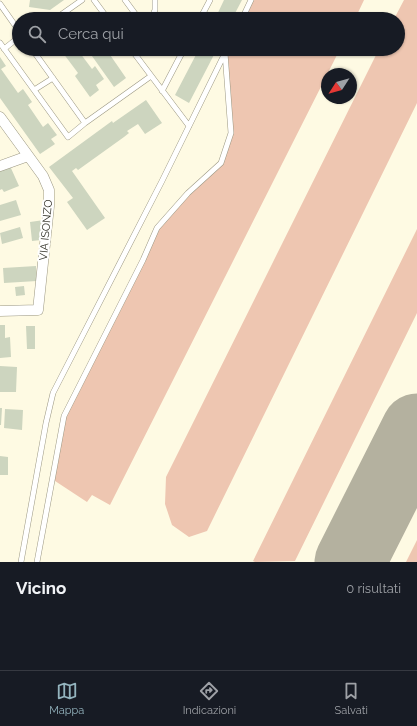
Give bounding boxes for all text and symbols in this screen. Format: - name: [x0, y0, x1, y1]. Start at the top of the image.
- search box: [12, 12, 405, 56]
- icon: search: [26, 23, 48, 45]
- text: Cerca qui: [58, 25, 124, 43]
- north arrow: [321, 68, 357, 104]
- street label: VIA ISONZO: [37, 199, 55, 261]
- text: Vicino: [16, 578, 66, 598]
- text: 0 risultati: [346, 581, 401, 596]
- tab: Mappa: [49, 680, 84, 717]
- tab: Indicazioni: [183, 680, 236, 717]
- tab: Salvati: [335, 680, 368, 717]

